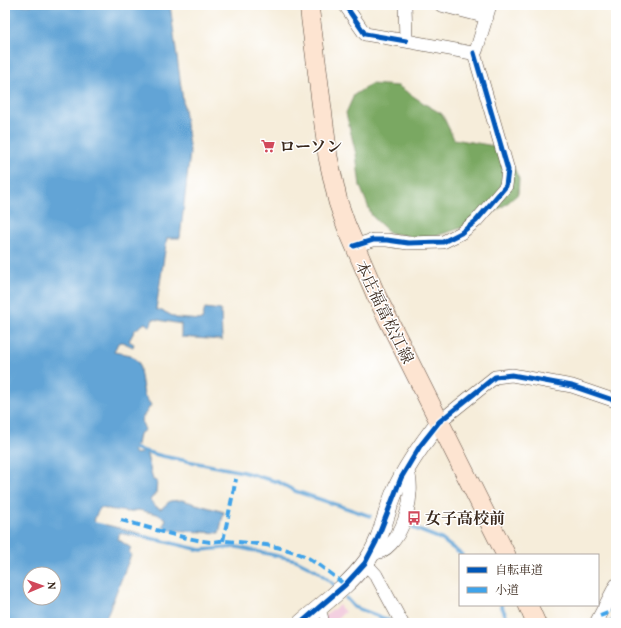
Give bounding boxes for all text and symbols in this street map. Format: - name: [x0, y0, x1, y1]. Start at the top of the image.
- place label: ローソン: [279, 137, 342, 159]
- supermarket icon: ローソン: [260, 138, 276, 154]
- street label: 本庄福富松江線: [349, 258, 418, 368]
- place label: 女子高校前: [425, 509, 505, 531]
- bus stop icon: 女子高校前: [406, 510, 422, 526]
- legend: [459, 554, 599, 606]
- text: 自転車道: [495, 563, 543, 579]
- north arrow: [22, 566, 62, 606]
- text: N: [43, 581, 58, 590]
- text: 小道: [495, 583, 519, 599]

